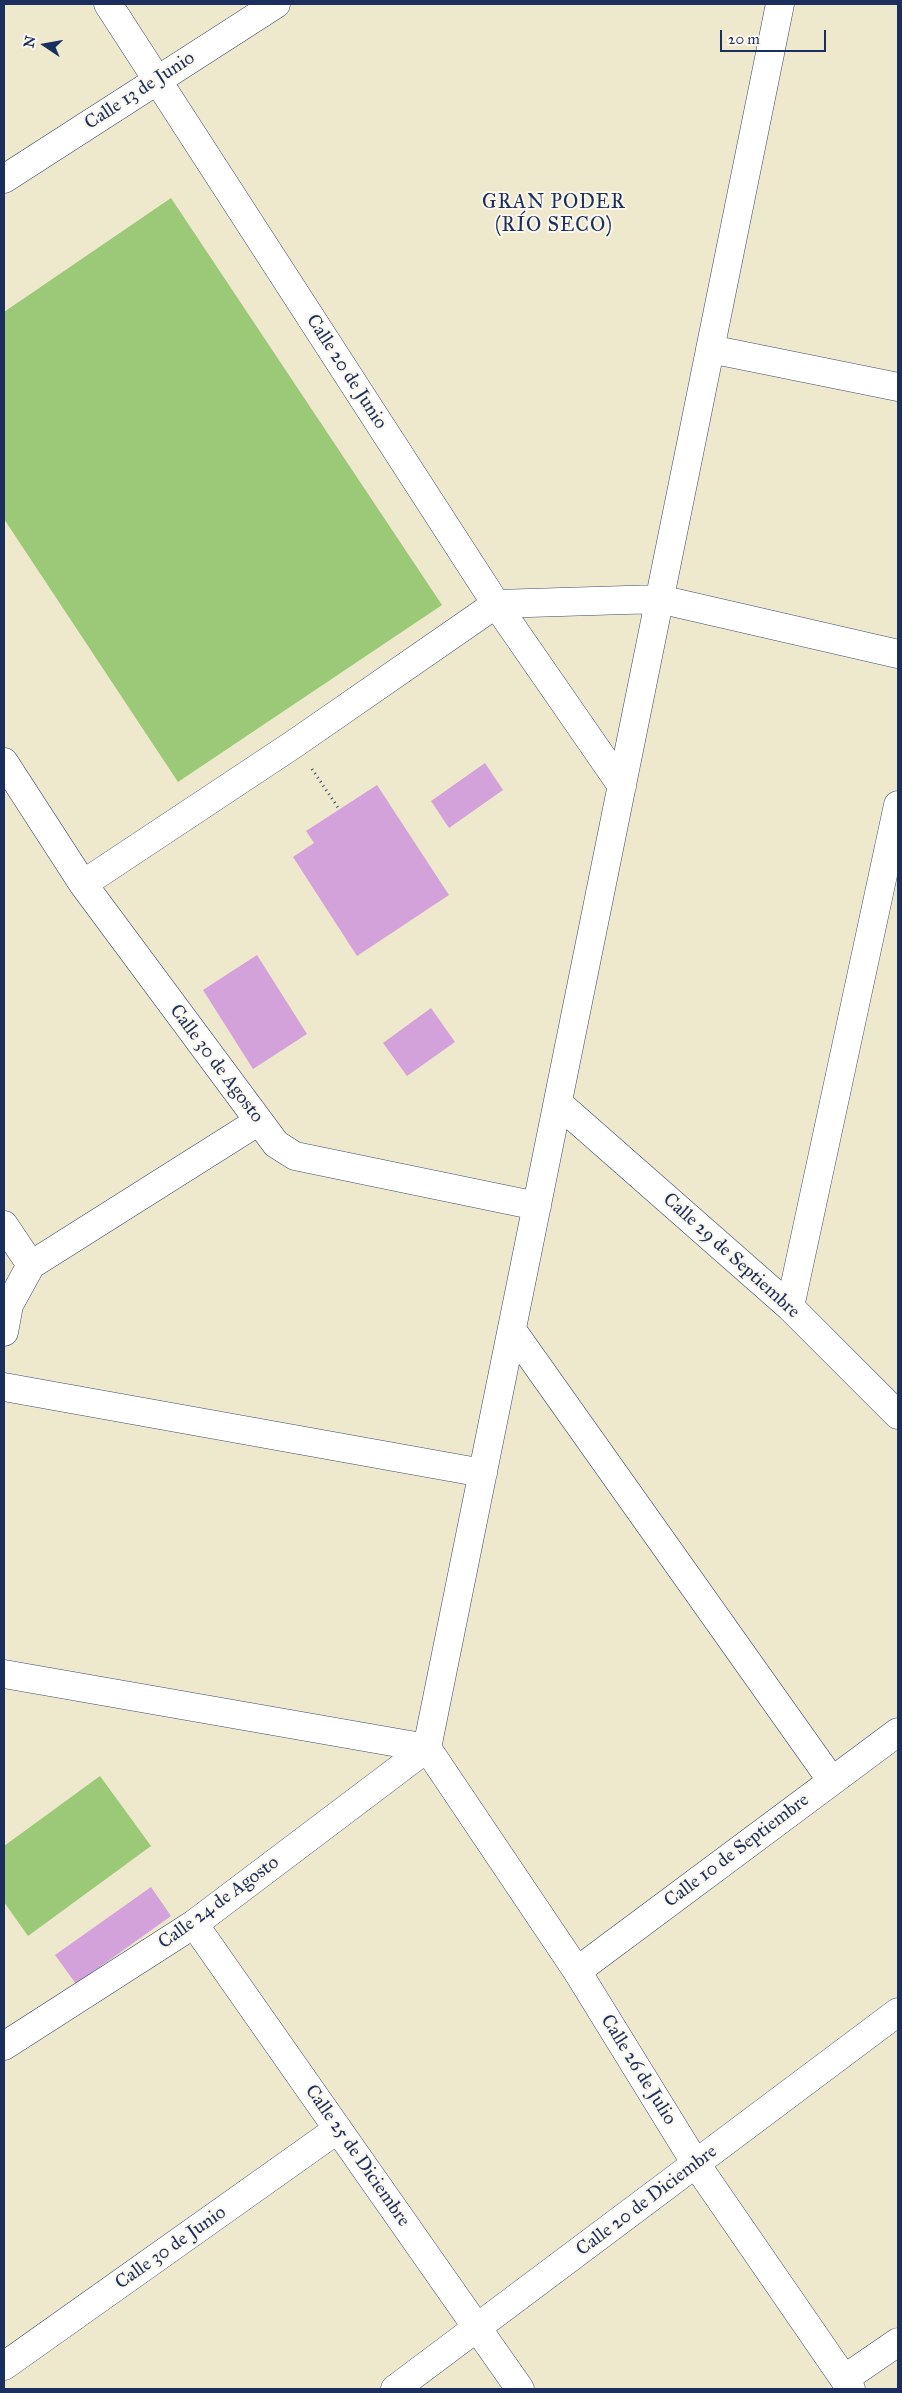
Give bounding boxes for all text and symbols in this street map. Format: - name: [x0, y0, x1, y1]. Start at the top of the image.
- north arrow: [20, 20, 70, 70]
- scale bar: [722, 20, 828, 52]
- text: 20 m: [728, 30, 760, 48]
- text: N: [20, 34, 39, 49]
- street label: Calle 13 de Junio: [81, 47, 199, 135]
- district label: GRAN PODER (RÍO SECO): [481, 191, 627, 238]
- street label: Calle 20 de Junio: [301, 311, 391, 433]
- street label: Calle 30 de Agosto: [164, 1000, 268, 1128]
- street label: Calle 29 de Septiembre: [658, 1188, 804, 1324]
- street label: Calle 10 de Septiembre: [660, 1789, 814, 1913]
- street label: Calle 24 de Agosto: [154, 1852, 284, 1954]
- street label: Calle 26 de Julio: [595, 2011, 681, 2129]
- street label: Calle 25 de Diciembre: [299, 2081, 415, 2231]
- street label: Calle 20 de Diciembre: [572, 2141, 722, 2261]
- street label: Calle 30 de Junio: [111, 2201, 231, 2295]

